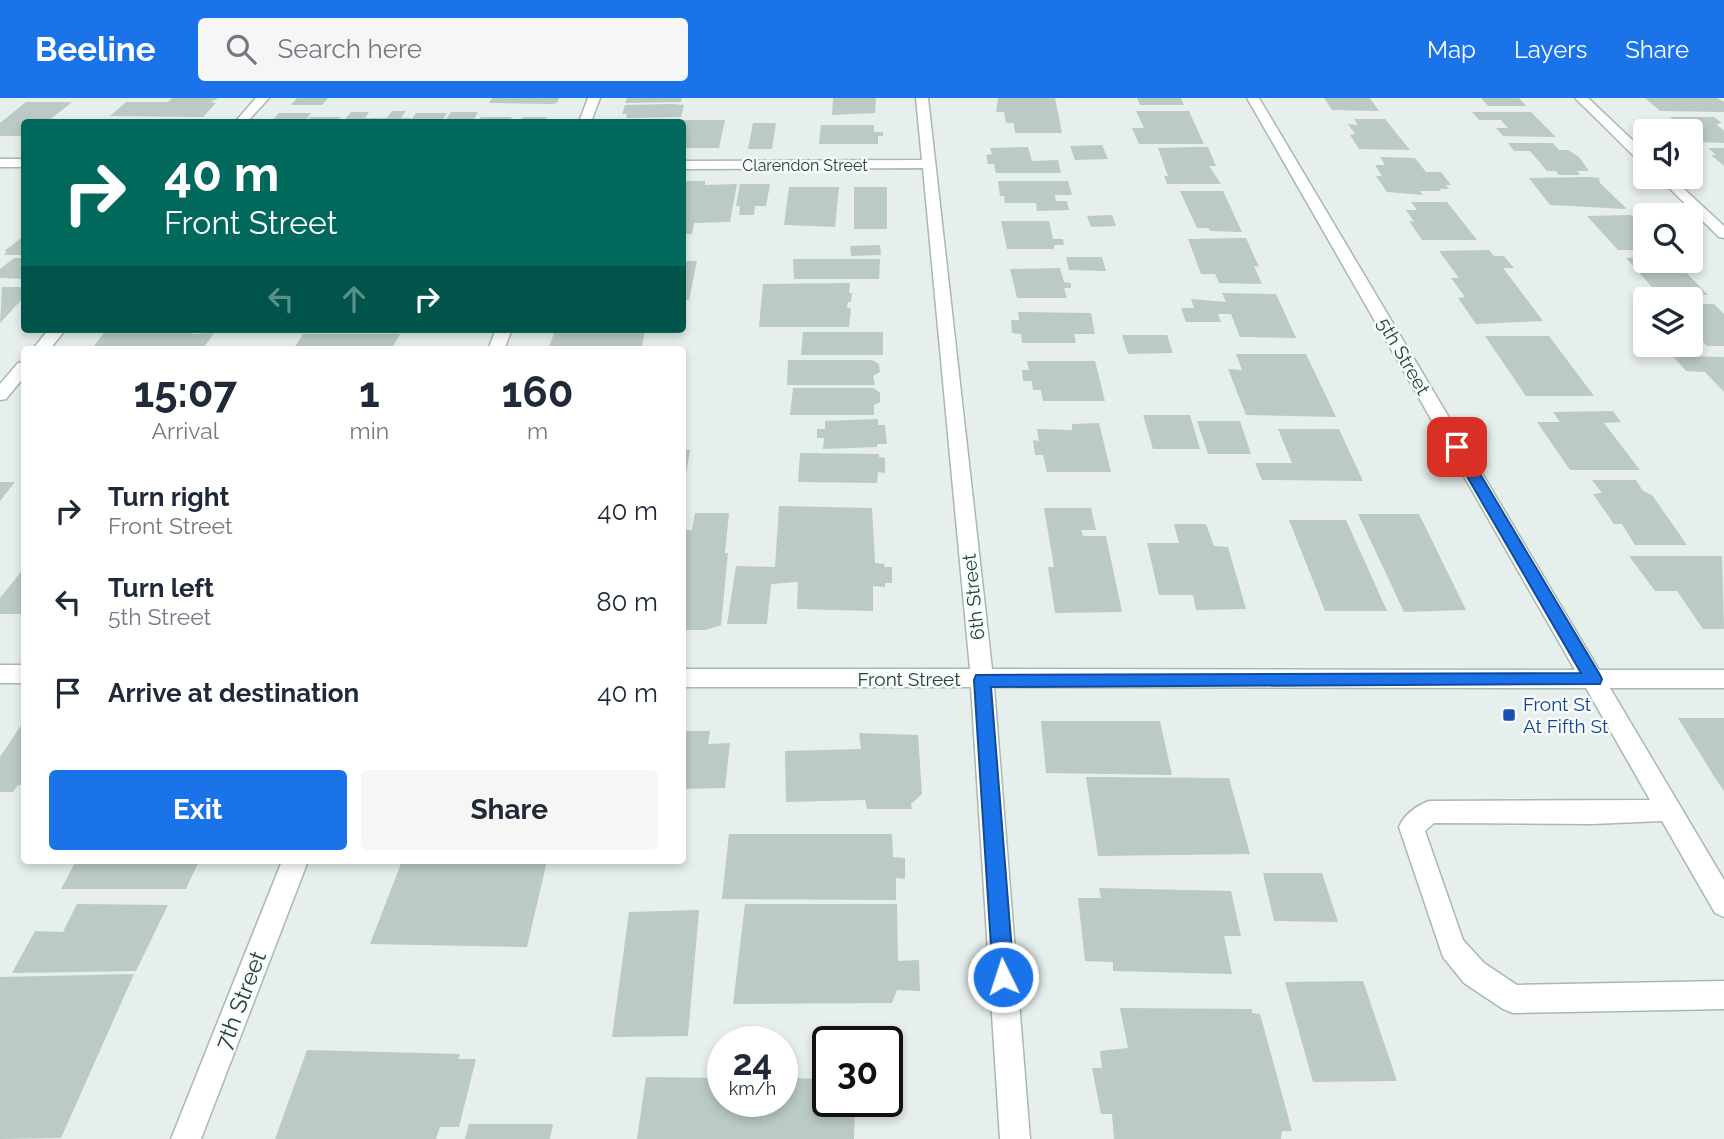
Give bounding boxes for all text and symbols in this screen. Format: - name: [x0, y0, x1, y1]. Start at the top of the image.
- search box: [198, 18, 688, 81]
- text: Beeline: [35, 30, 156, 69]
- icon: search: [222, 30, 260, 68]
- text: Search here: [278, 34, 422, 64]
- text: Map: [1427, 35, 1476, 64]
- text: Layers: [1514, 35, 1587, 64]
- text: Share: [1625, 35, 1689, 64]
- map controls: [1633, 119, 1703, 357]
- button: sound: [1633, 119, 1703, 189]
- text: 40 m: [164, 145, 279, 202]
- icon: right: [49, 147, 140, 238]
- street label: Clarendon Street: [742, 156, 868, 175]
- button: search: [1633, 203, 1703, 273]
- text: Front Street: [164, 204, 337, 241]
- icon: left: [262, 280, 300, 318]
- icon: ahead: [335, 280, 373, 318]
- icon: right: [408, 280, 446, 318]
- button: layers: [1633, 287, 1703, 357]
- street label: 5th Street: [1373, 314, 1435, 399]
- text: 15:07: [133, 368, 237, 417]
- text: 1: [359, 368, 380, 417]
- text: 160: [502, 368, 574, 417]
- text: Arrival: [152, 417, 219, 444]
- text: min: [350, 417, 389, 444]
- text: m: [527, 417, 548, 444]
- pin: [1427, 417, 1487, 477]
- icon: arrive: [1438, 428, 1476, 466]
- text: Turn right: [108, 482, 229, 512]
- icon: right: [49, 492, 87, 530]
- text: 40 m: [597, 496, 658, 526]
- text: Front Street: [108, 512, 233, 539]
- street label: 6th Street: [957, 552, 988, 641]
- text: Turn left: [108, 573, 214, 603]
- icon: left: [49, 583, 87, 621]
- text: 80 m: [596, 587, 658, 617]
- text: 5th Street: [108, 603, 211, 630]
- street label: Front Street: [858, 668, 961, 690]
- icon: arrive: [49, 674, 87, 712]
- text: Arrive at destination: [108, 678, 359, 708]
- text: 40 m: [597, 678, 658, 708]
- place label: Front St At Fifth St: [1523, 693, 1609, 737]
- marker: Front St At Fifth St: [1501, 707, 1517, 723]
- button: Exit: [49, 770, 347, 850]
- button: Share: [361, 770, 658, 850]
- position arrow: [966, 940, 1040, 1014]
- street label: 7th Street: [209, 947, 271, 1053]
- speed limit sign: 30: [812, 1026, 903, 1117]
- text: 24: [733, 1042, 772, 1083]
- text: km/h: [729, 1078, 776, 1099]

